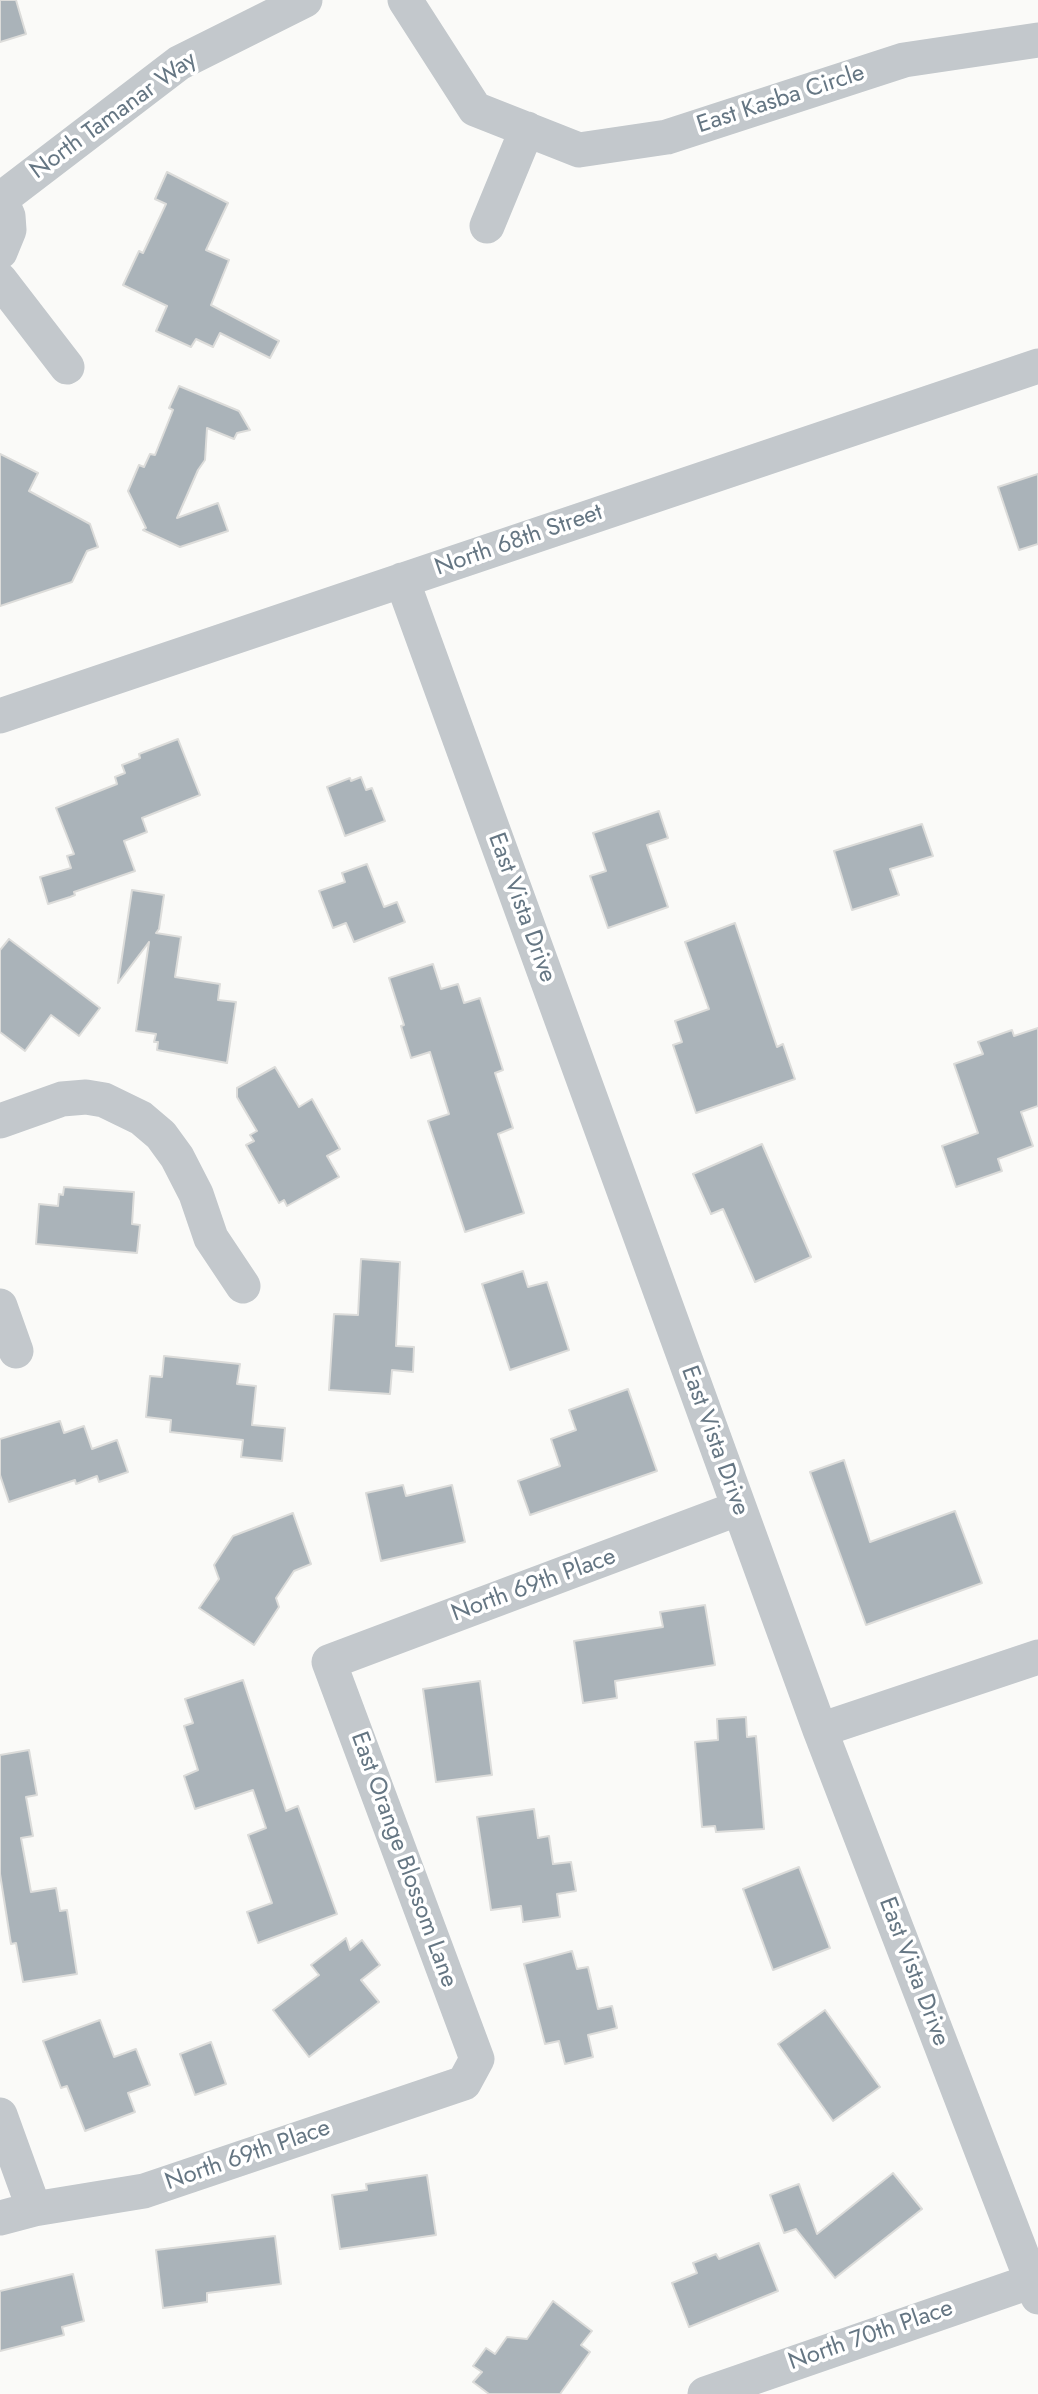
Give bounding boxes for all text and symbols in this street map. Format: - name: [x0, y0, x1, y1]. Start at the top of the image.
- street label: North Tamanar Way: [25, 46, 203, 186]
- street label: East Kasba Circle: [694, 59, 868, 141]
- street label: North 68th Street: [431, 499, 607, 583]
- street label: East Vista Drive: [481, 829, 561, 987]
- street label: East Vista Drive: [674, 1362, 754, 1520]
- street label: North 69th Place: [448, 1543, 620, 1629]
- street label: East Orange Blossom Lane: [343, 1728, 463, 1992]
- street label: East Vista Drive: [871, 1894, 955, 2050]
- street label: North 69th Place: [162, 2114, 334, 2198]
- street label: North 70th Place: [785, 2294, 957, 2378]

